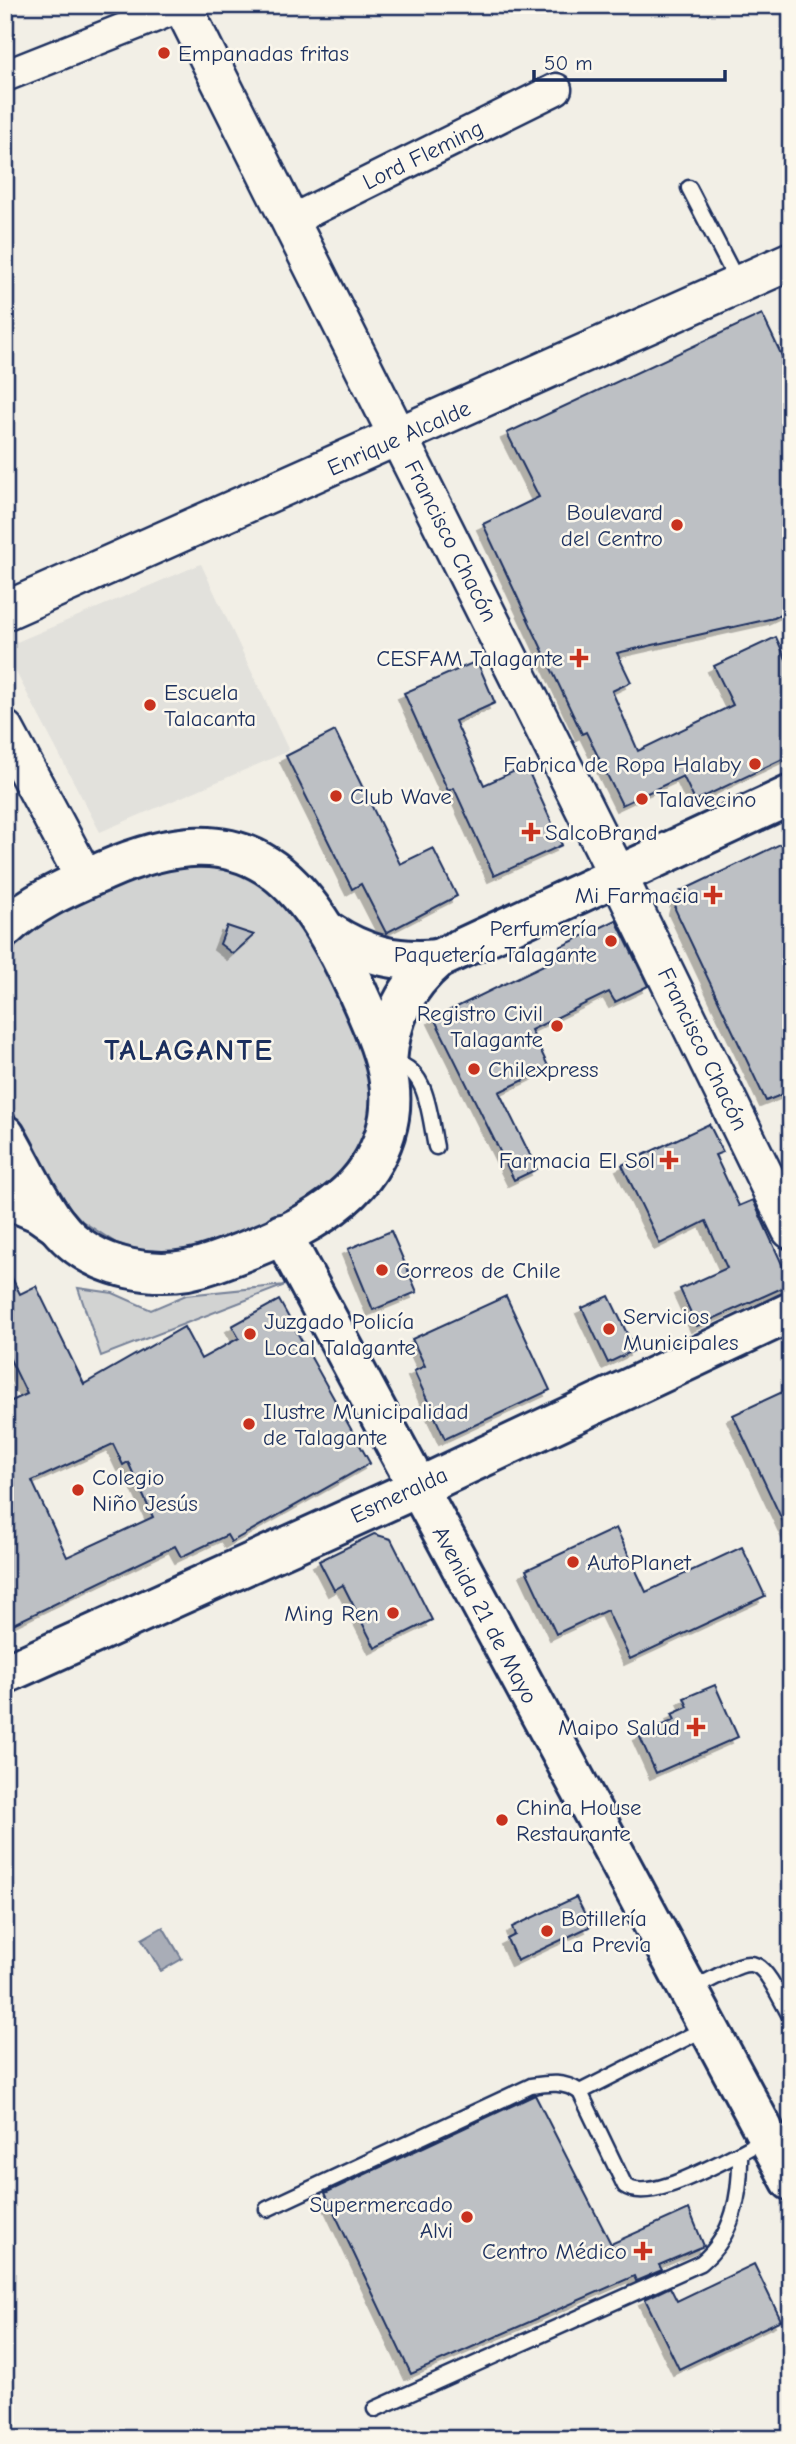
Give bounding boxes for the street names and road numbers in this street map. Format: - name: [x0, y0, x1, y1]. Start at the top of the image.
- street label: Lord Fleming: [358, 114, 488, 196]
- street label: Enrique Alcalde: [323, 394, 475, 482]
- street label: Francisco Chacón: [399, 456, 503, 626]
- street label: Francisco Chacón: [652, 963, 754, 1135]
- street label: Esmeralda: [346, 1461, 452, 1529]
- street label: Avenida 21 de Mayo: [427, 1522, 543, 1708]

